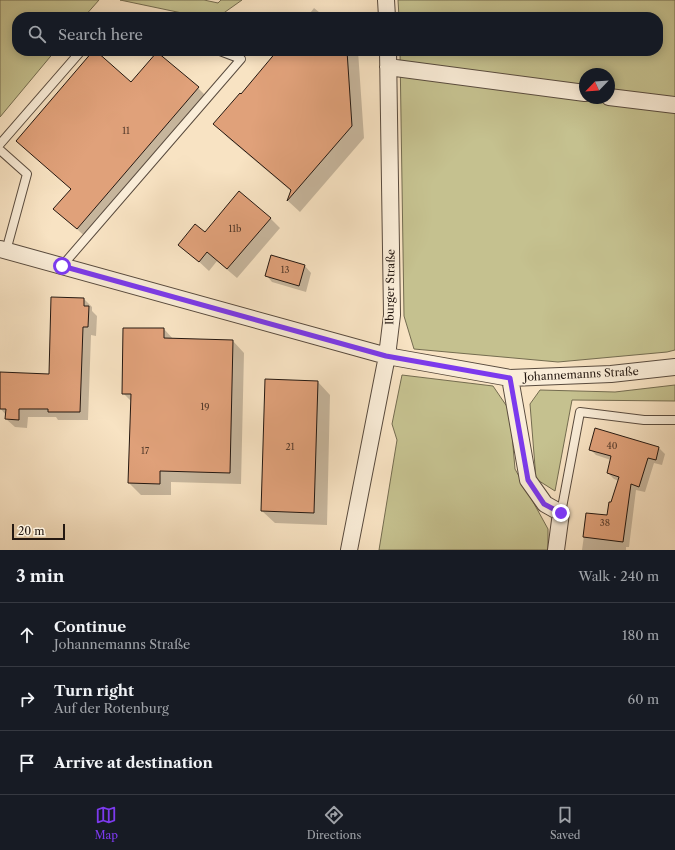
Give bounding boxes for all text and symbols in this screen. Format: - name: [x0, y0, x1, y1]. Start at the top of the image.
- search box: [12, 12, 663, 56]
- icon: search: [26, 23, 48, 45]
- text: Search here: [58, 25, 143, 44]
- north arrow: [579, 68, 615, 104]
- house number: 11: [122, 125, 130, 136]
- house number: 11b: [228, 223, 242, 234]
- street label: Iburger Straße: [382, 249, 398, 325]
- route start: [53, 257, 71, 275]
- house number: 13: [281, 264, 289, 275]
- street label: Johannemanns Straße: [521, 364, 639, 384]
- house number: 19: [200, 401, 210, 412]
- house number: 40: [607, 440, 618, 451]
- house number: 21: [286, 441, 295, 452]
- house number: 17: [141, 445, 150, 456]
- route end: [552, 504, 570, 522]
- house number: 38: [600, 517, 610, 528]
- scale bar: [12, 522, 65, 541]
- text: 20 m: [18, 524, 44, 538]
- text: 3 min: [16, 566, 65, 586]
- text: Walk · 240 m: [579, 568, 659, 584]
- text: Continue: [54, 617, 126, 636]
- icon: ahead: [16, 624, 38, 646]
- text: 180 m: [622, 627, 659, 643]
- text: Johannemanns Straße: [54, 636, 190, 652]
- text: Turn right: [54, 681, 134, 700]
- icon: right: [16, 688, 38, 710]
- text: 60 m: [628, 691, 659, 707]
- text: Auf der Rotenburg: [54, 700, 169, 716]
- icon: arrive: [16, 752, 38, 774]
- text: Arrive at destination: [54, 753, 213, 772]
- tab: Map: [94, 804, 118, 842]
- tab: Directions: [307, 804, 361, 842]
- tab: Saved: [550, 804, 581, 842]

